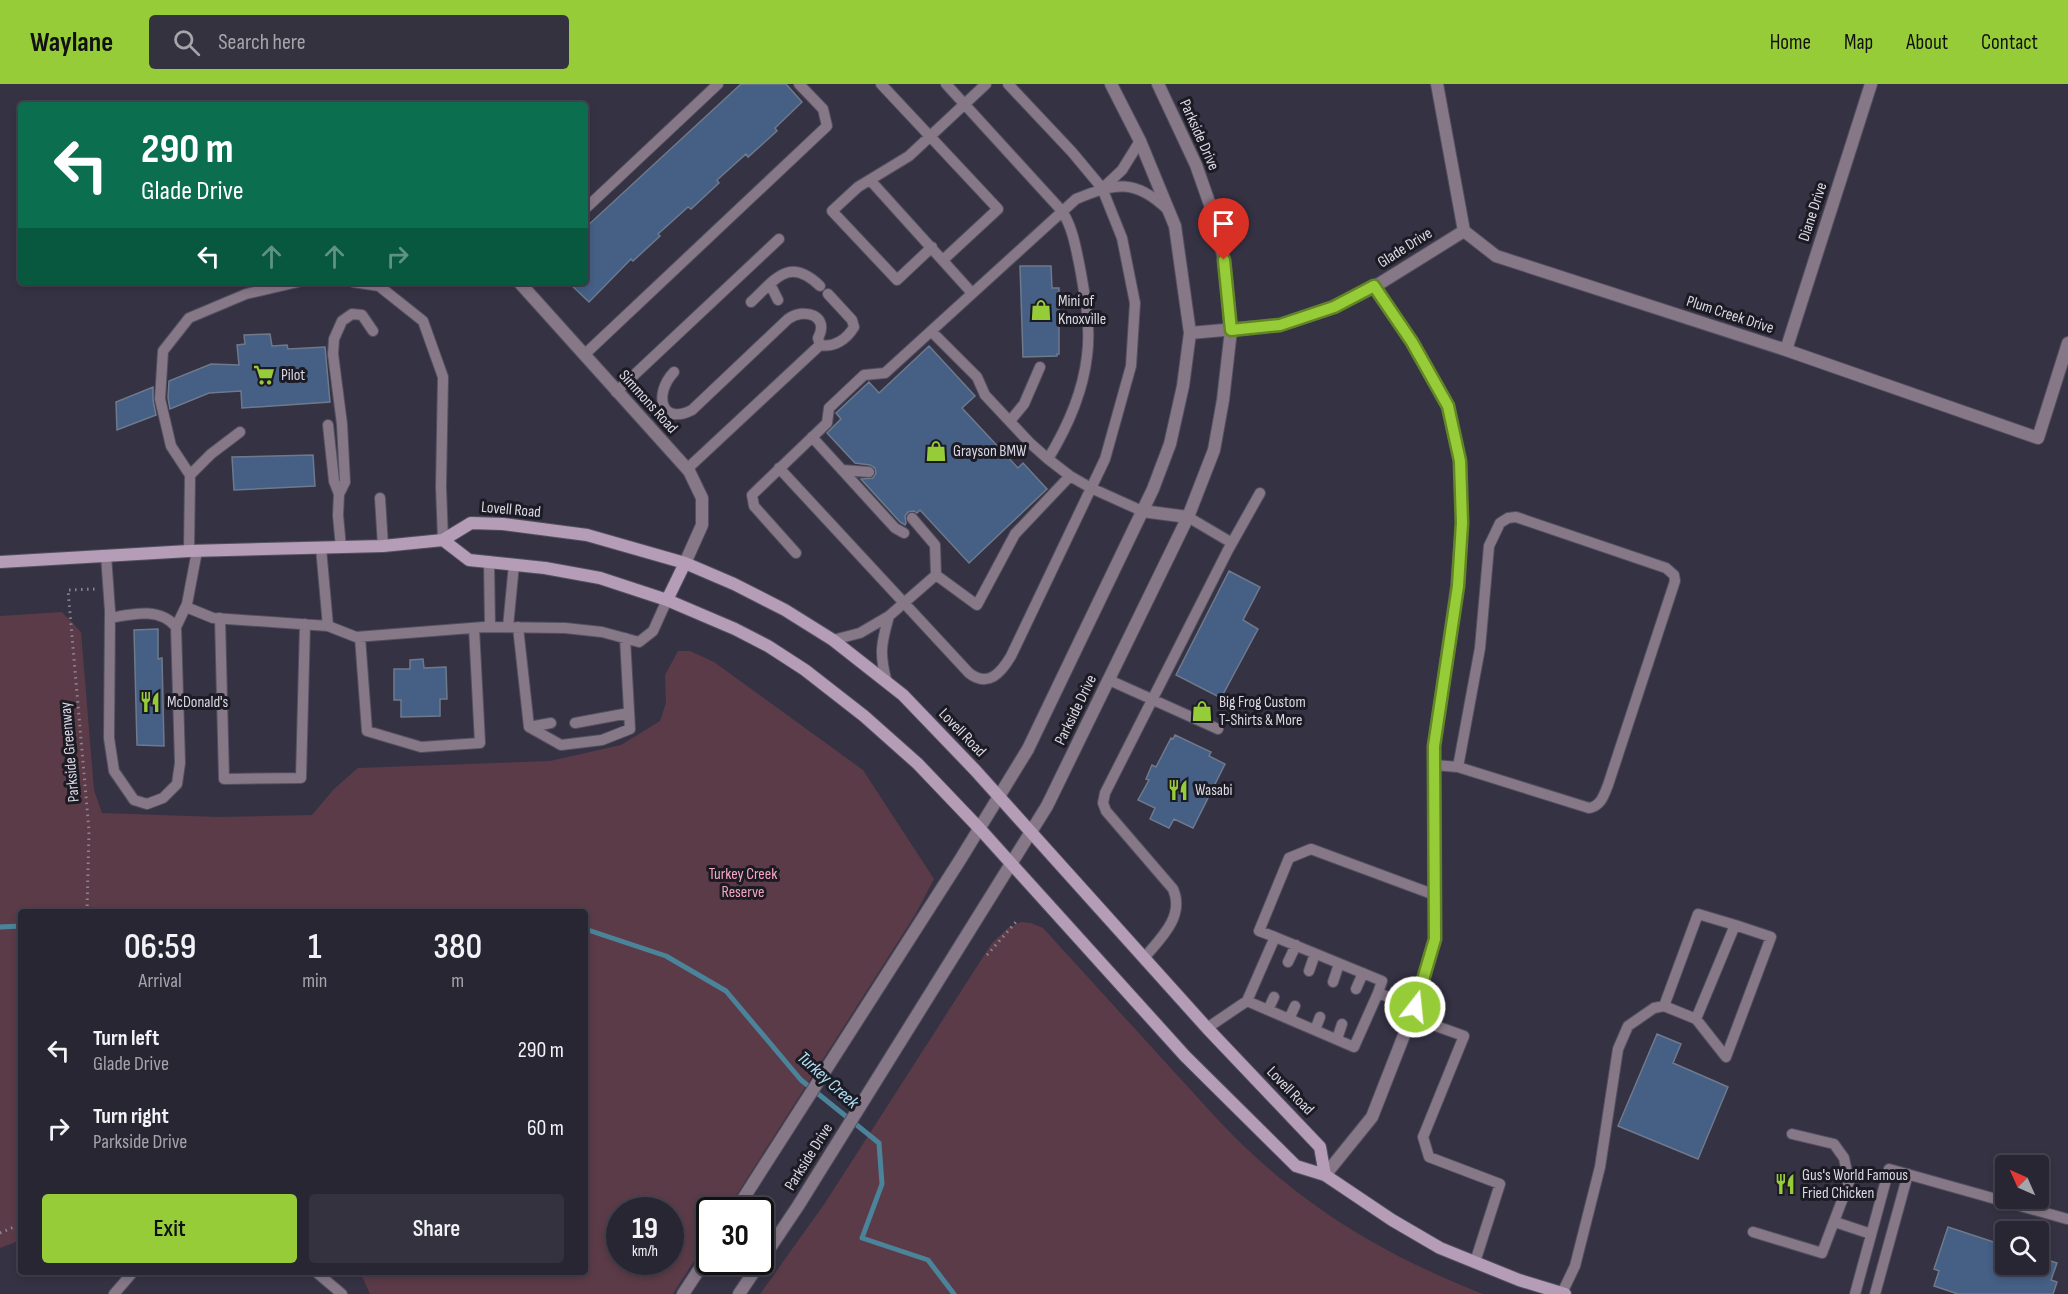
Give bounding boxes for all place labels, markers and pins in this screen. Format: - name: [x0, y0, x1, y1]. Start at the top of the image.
- pin: [1198, 198, 1249, 260]
- place label: Mini of Knoxville: [1058, 292, 1106, 329]
- shop icon: Mini of Knoxville: [1029, 298, 1053, 322]
- supermarket icon: Pilot: [252, 363, 276, 387]
- place label: Pilot: [281, 366, 305, 385]
- shop icon: Grayson BMW: [924, 439, 948, 463]
- place label: Grayson BMW: [953, 442, 1027, 461]
- restaurant icon: McDonald's: [138, 690, 162, 714]
- place label: McDonald's: [167, 693, 229, 712]
- place label: Big Frog Custom T-Shirts & More: [1219, 693, 1306, 730]
- shop icon: Big Frog Custom T-Shirts & More: [1190, 699, 1214, 723]
- restaurant icon: Wasabi: [1166, 778, 1190, 802]
- place label: Wasabi: [1195, 781, 1233, 800]
- place label: Gus's World Famous Fried Chicken: [1802, 1166, 1908, 1203]
- restaurant icon: Gus's World Famous Fried Chicken: [1773, 1172, 1797, 1196]

